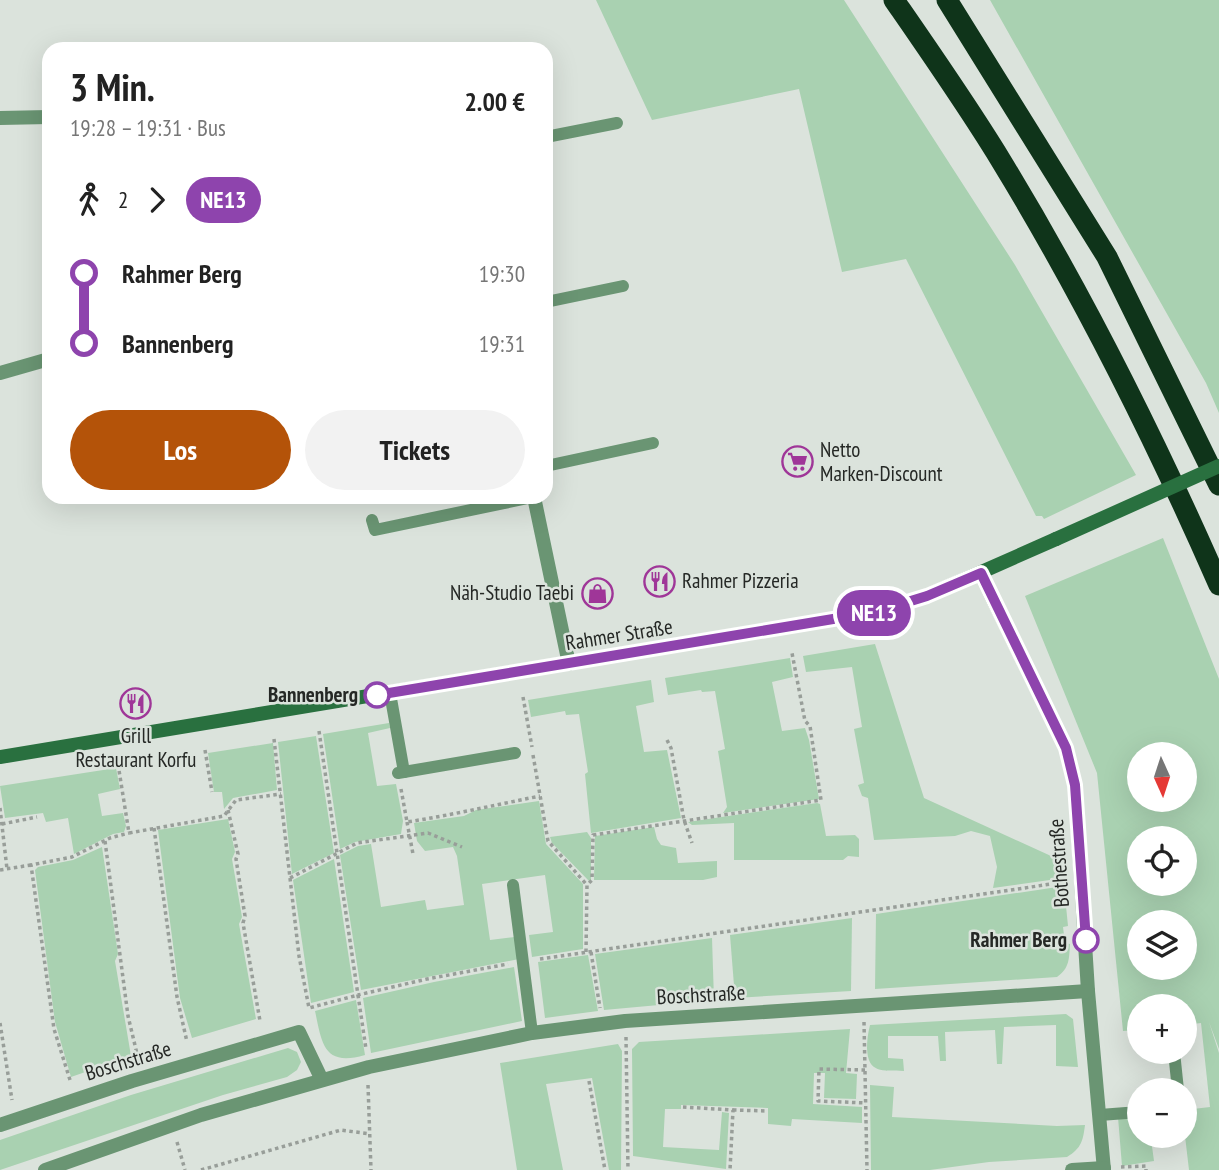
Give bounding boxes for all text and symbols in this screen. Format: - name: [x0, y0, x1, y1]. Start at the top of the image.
- text: 3 Min.: [70, 62, 155, 111]
- text: 2.00 €: [464, 85, 525, 118]
- text: 19:28 – 19:31 · Bus: [70, 113, 226, 142]
- icon: walk: [70, 181, 108, 219]
- icon: forward: [138, 181, 176, 219]
- text: NE13: [200, 184, 247, 215]
- text: 2: [118, 185, 128, 214]
- text: Rahmer Berg: [122, 257, 242, 290]
- text: 19:30: [479, 259, 525, 288]
- text: Bannenberg: [122, 327, 233, 360]
- text: 19:31: [479, 329, 525, 358]
- button: Los: [70, 410, 291, 490]
- button: Tickets: [305, 410, 525, 490]
- place label: Netto Marken-Discount: [820, 436, 943, 487]
- supermarket icon: Netto Marken-Discount: [780, 445, 814, 479]
- restaurant icon: Rahmer Pizzeria: [642, 564, 676, 598]
- place label: Rahmer Pizzeria: [682, 567, 799, 594]
- shop icon: Näh-Studio Taebi: [580, 576, 614, 610]
- place label: Näh-Studio Taebi: [450, 579, 574, 606]
- line badge: NE13: [825, 590, 923, 636]
- text: NE13: [851, 597, 897, 628]
- street label: Rahmer Straße: [563, 613, 674, 656]
- place label: Bannenberg: [268, 681, 358, 708]
- marker: Bannenberg: [364, 682, 390, 708]
- restaurant icon: Grill Restaurant Korfu: [119, 687, 153, 721]
- place label: Grill Restaurant Korfu: [76, 722, 196, 773]
- north arrow: [1127, 742, 1197, 812]
- map controls: [1127, 742, 1197, 1148]
- street label: Bothestraße: [1042, 818, 1075, 908]
- button: locate: [1127, 826, 1197, 896]
- button: layers: [1127, 910, 1197, 980]
- place label: Rahmer Berg: [970, 926, 1067, 953]
- marker: Rahmer Berg: [1073, 927, 1099, 953]
- street label: Boschstraße: [656, 979, 746, 1010]
- button: +: [1127, 994, 1197, 1064]
- street label: Boschstraße: [81, 1035, 174, 1086]
- button: −: [1127, 1078, 1197, 1148]

